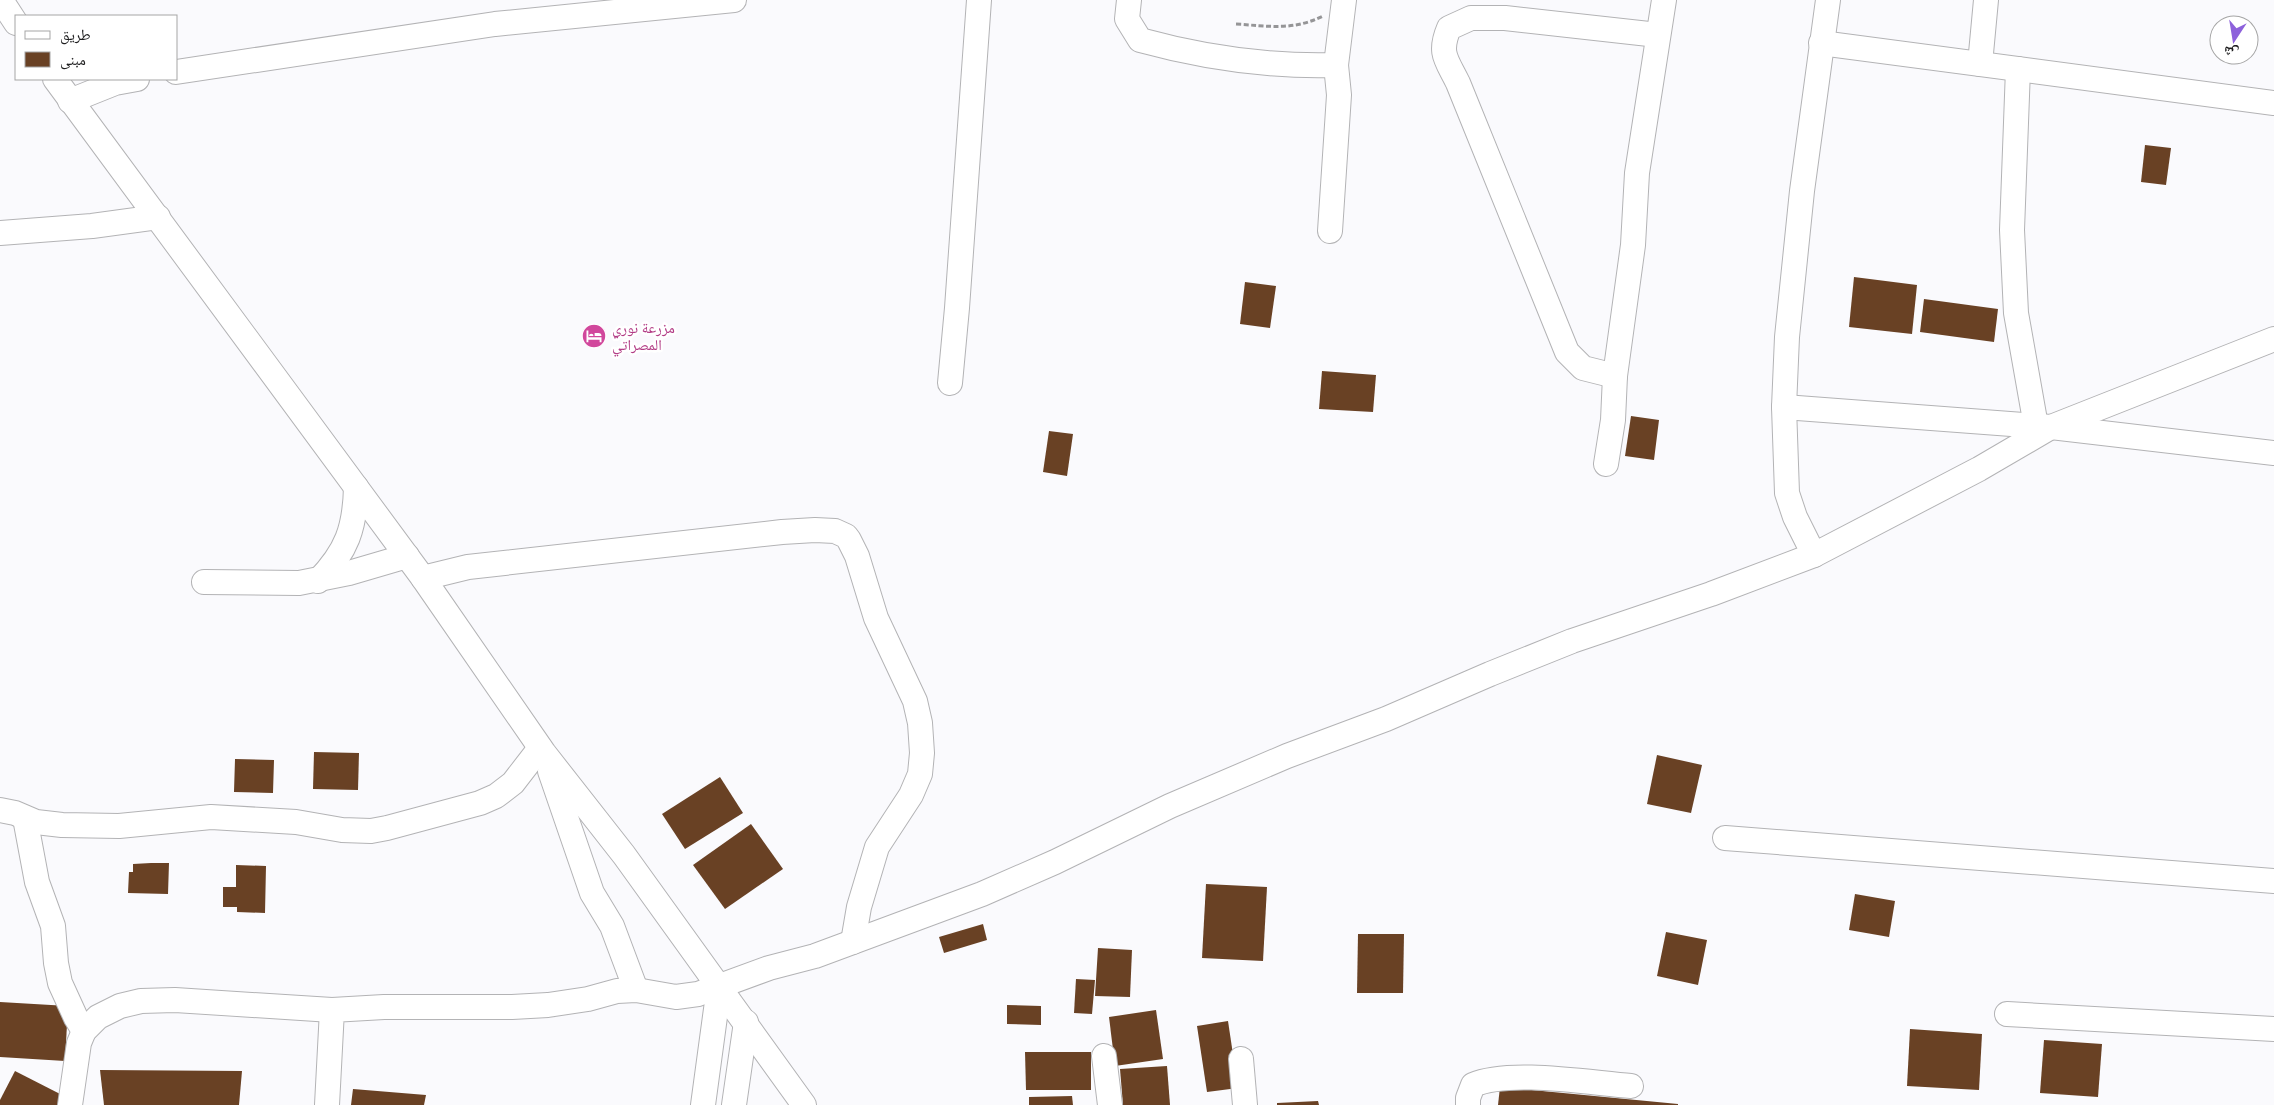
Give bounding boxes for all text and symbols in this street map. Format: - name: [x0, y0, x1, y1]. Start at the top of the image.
- legend: [15, 15, 178, 80]
- north arrow: [2209, 15, 2259, 65]
- text: طريق: [60, 25, 91, 45]
- text: ش: [2222, 42, 2240, 63]
- text: مبنى: [60, 50, 86, 70]
- place label: مزرعة نوري المصراتي: [612, 318, 675, 356]
- hotel icon: مزرعة نوري المصراتي: [581, 323, 607, 349]

